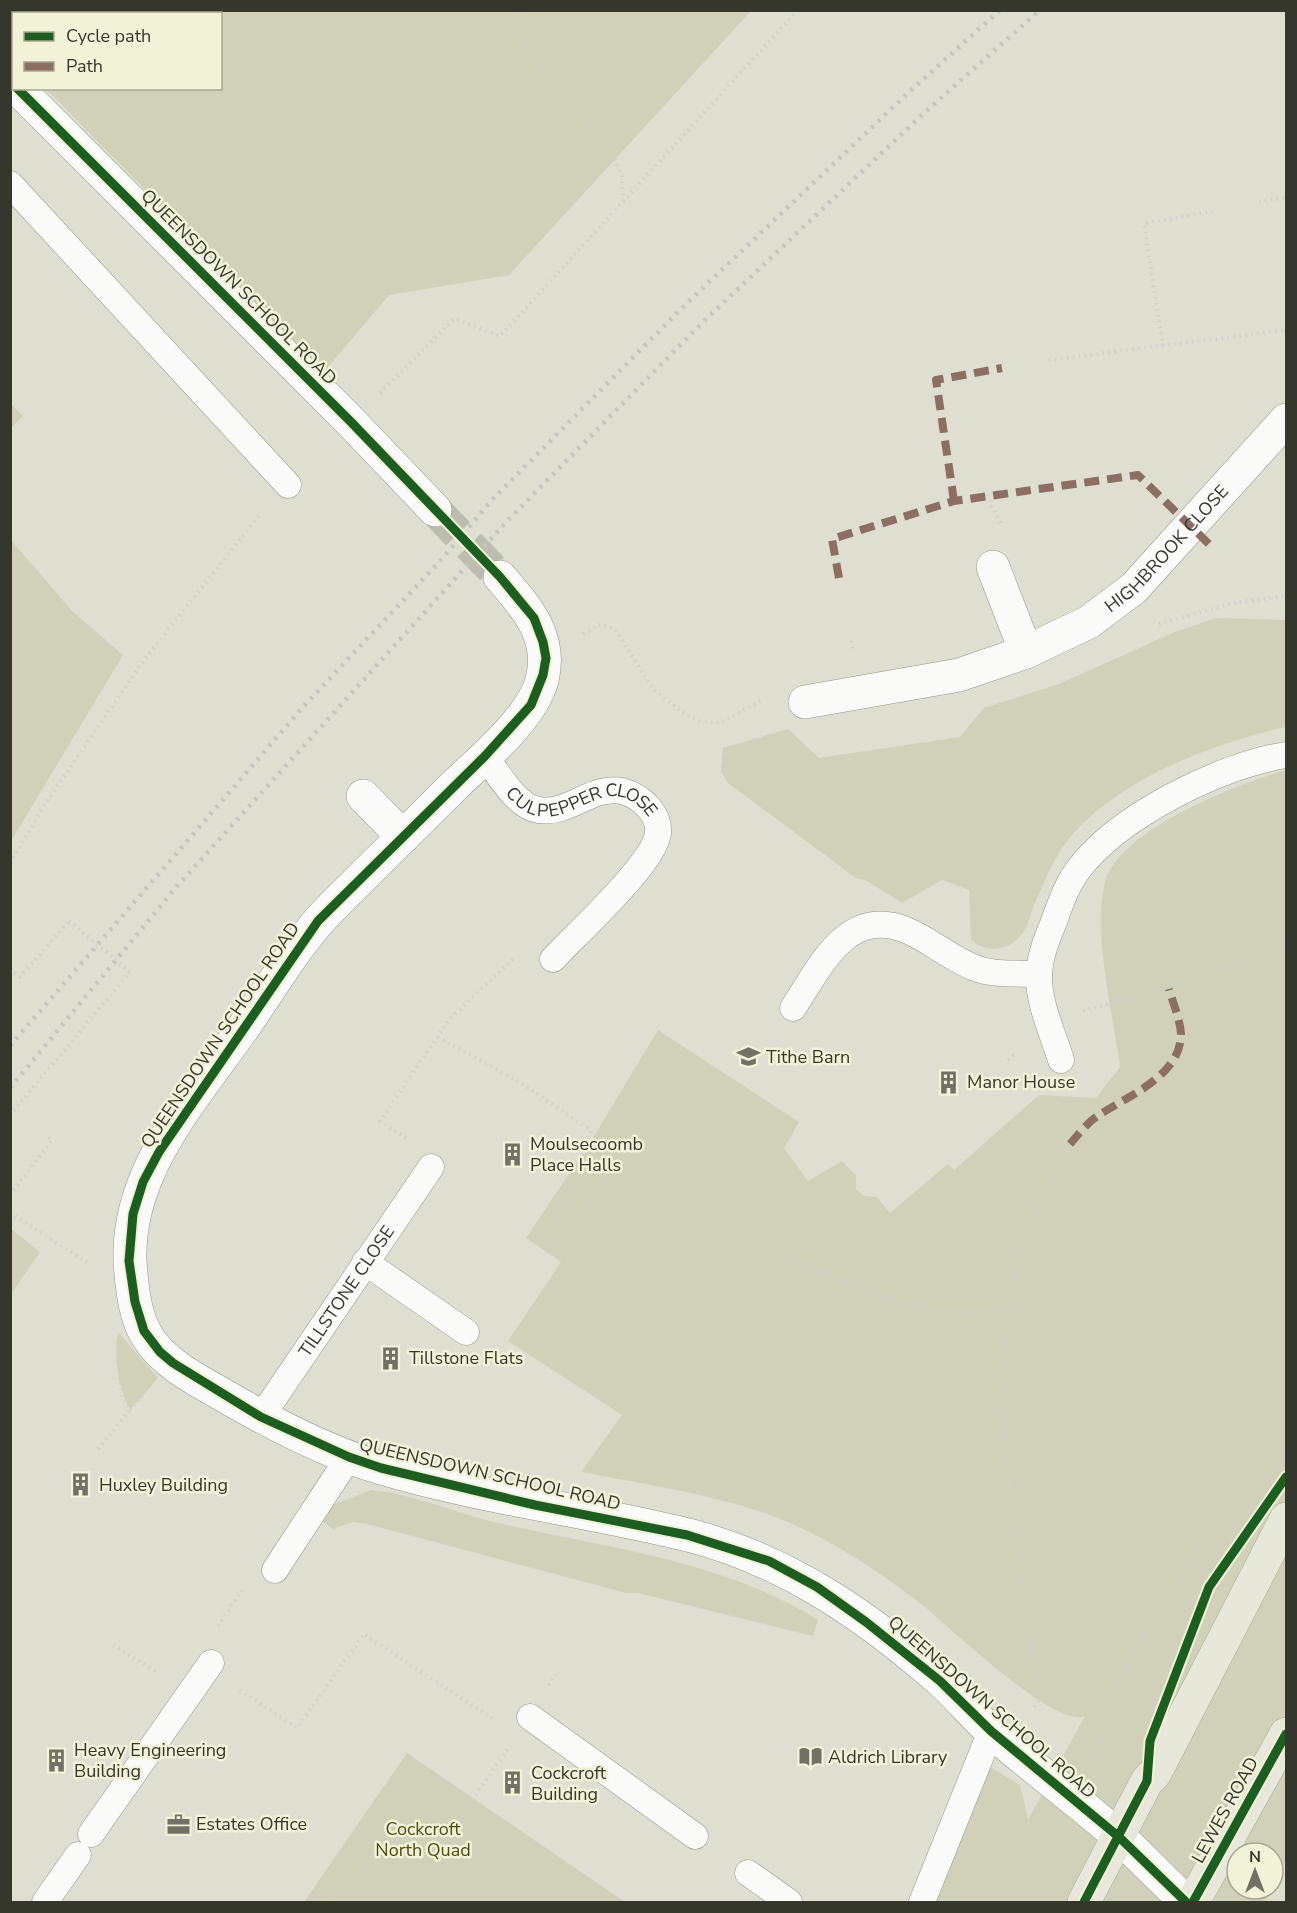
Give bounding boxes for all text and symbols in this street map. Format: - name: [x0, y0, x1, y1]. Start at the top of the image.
- legend: [12, 12, 222, 90]
- text: Cycle path: [66, 24, 151, 48]
- text: Path: [66, 54, 103, 78]
- street label: QUEENSDOWN SCHOOL ROAD: [136, 184, 342, 390]
- street label: HIGHBROOK CLOSE: [1100, 480, 1234, 618]
- street label: CULPEPPER CLOSE: [500, 778, 663, 823]
- street label: QUEENSDOWN SCHOOL ROAD: [135, 917, 305, 1153]
- school or university icon: Tithe Barn: [735, 1044, 761, 1070]
- place label: Tithe Barn: [766, 1045, 850, 1069]
- building icon: Manor House: [936, 1069, 962, 1095]
- place label: Manor House: [967, 1070, 1075, 1094]
- place label: Moulsecoomb Place Halls: [530, 1132, 643, 1177]
- building icon: Moulsecoomb Place Halls: [499, 1141, 525, 1167]
- street label: TILLSTONE CLOSE: [293, 1221, 400, 1362]
- building icon: Tillstone Flats: [378, 1345, 404, 1371]
- place label: Tillstone Flats: [409, 1346, 523, 1370]
- street label: QUEENSDOWN SCHOOL ROAD: [357, 1432, 623, 1516]
- building icon: Huxley Building: [68, 1472, 94, 1498]
- place label: Huxley Building: [99, 1473, 228, 1497]
- street label: QUEENSDOWN SCHOOL ROAD: [883, 1610, 1101, 1804]
- place label: Heavy Engineering Building: [74, 1738, 226, 1783]
- library icon: Aldrich Library: [797, 1744, 823, 1770]
- place label: Aldrich Library: [828, 1745, 948, 1769]
- building icon: Heavy Engineering Building: [43, 1747, 69, 1773]
- street label: LEWES ROAD: [1186, 1753, 1264, 1867]
- place label: Cockcroft Building: [531, 1761, 607, 1806]
- building icon: Cockcroft Building: [500, 1770, 526, 1796]
- office icon: Estates Office: [165, 1811, 191, 1837]
- place label: Estates Office: [196, 1812, 307, 1836]
- park label: Cockcroft North Quad: [375, 1817, 471, 1862]
- north arrow: [1225, 1841, 1285, 1901]
- text: N: [1249, 1846, 1261, 1868]

